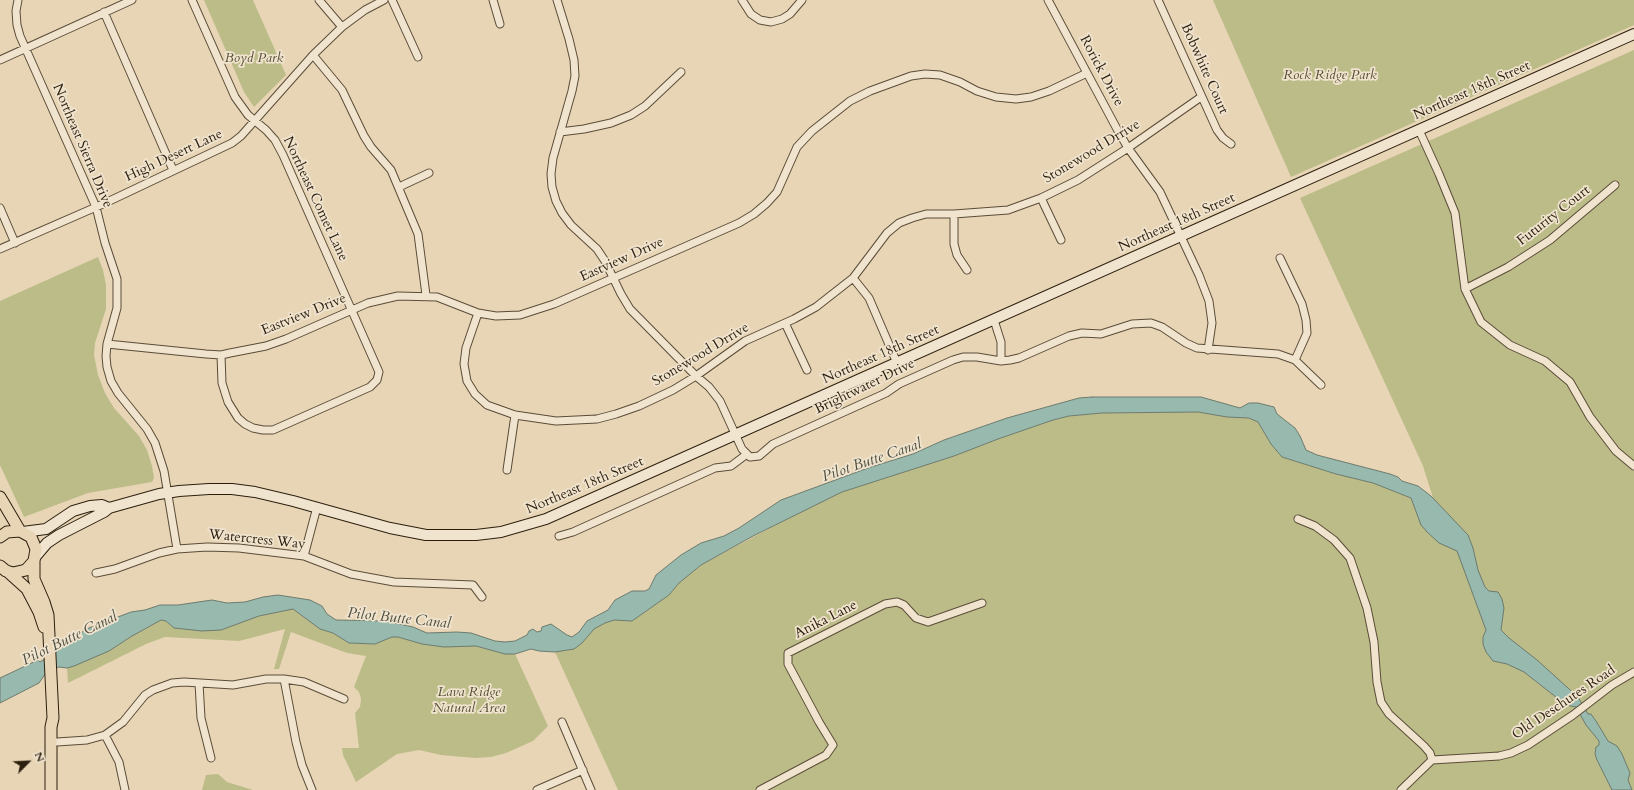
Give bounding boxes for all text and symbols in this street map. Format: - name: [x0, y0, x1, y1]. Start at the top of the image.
- street label: Bobwhite Court: [1177, 21, 1231, 117]
- street label: Rorick Drive: [1075, 33, 1127, 109]
- park label: Boyd Park: [225, 51, 283, 67]
- street label: Northeast 18th Street: [1411, 58, 1533, 124]
- park label: Rock Ridge Park: [1283, 68, 1377, 84]
- street label: Northeast Sierra Drive: [48, 81, 116, 211]
- street label: Stonewood Drrive: [1041, 117, 1143, 187]
- street label: High Desert Lane: [122, 126, 226, 186]
- street label: Northeast Comet Lane: [279, 134, 351, 264]
- street label: Futurity Court: [1514, 182, 1594, 250]
- street label: Northeast 18th Street: [1116, 190, 1238, 256]
- street label: Eastview Drive: [577, 234, 667, 286]
- street label: Eastview Drive: [259, 290, 349, 340]
- street label: Stonewood Drrive: [650, 320, 752, 390]
- street label: Northeast 18th Street: [820, 322, 942, 388]
- street label: Brightwater Drive: [812, 355, 918, 419]
- water label: Pilot Butte Canal: [820, 436, 924, 486]
- street label: Northeast 18th Street: [524, 454, 646, 518]
- street label: Watercress Way: [208, 527, 306, 553]
- street label: Anika Lane: [792, 597, 860, 643]
- water label: Pilot Butte Canal: [346, 605, 452, 633]
- water label: Pilot Butte Canal: [19, 608, 121, 670]
- street label: Old Deschutes Road: [1509, 662, 1619, 744]
- park label: Lava Ridge Natural Area: [432, 685, 506, 718]
- north arrow: [8, 742, 48, 782]
- text: N: [31, 749, 48, 764]

